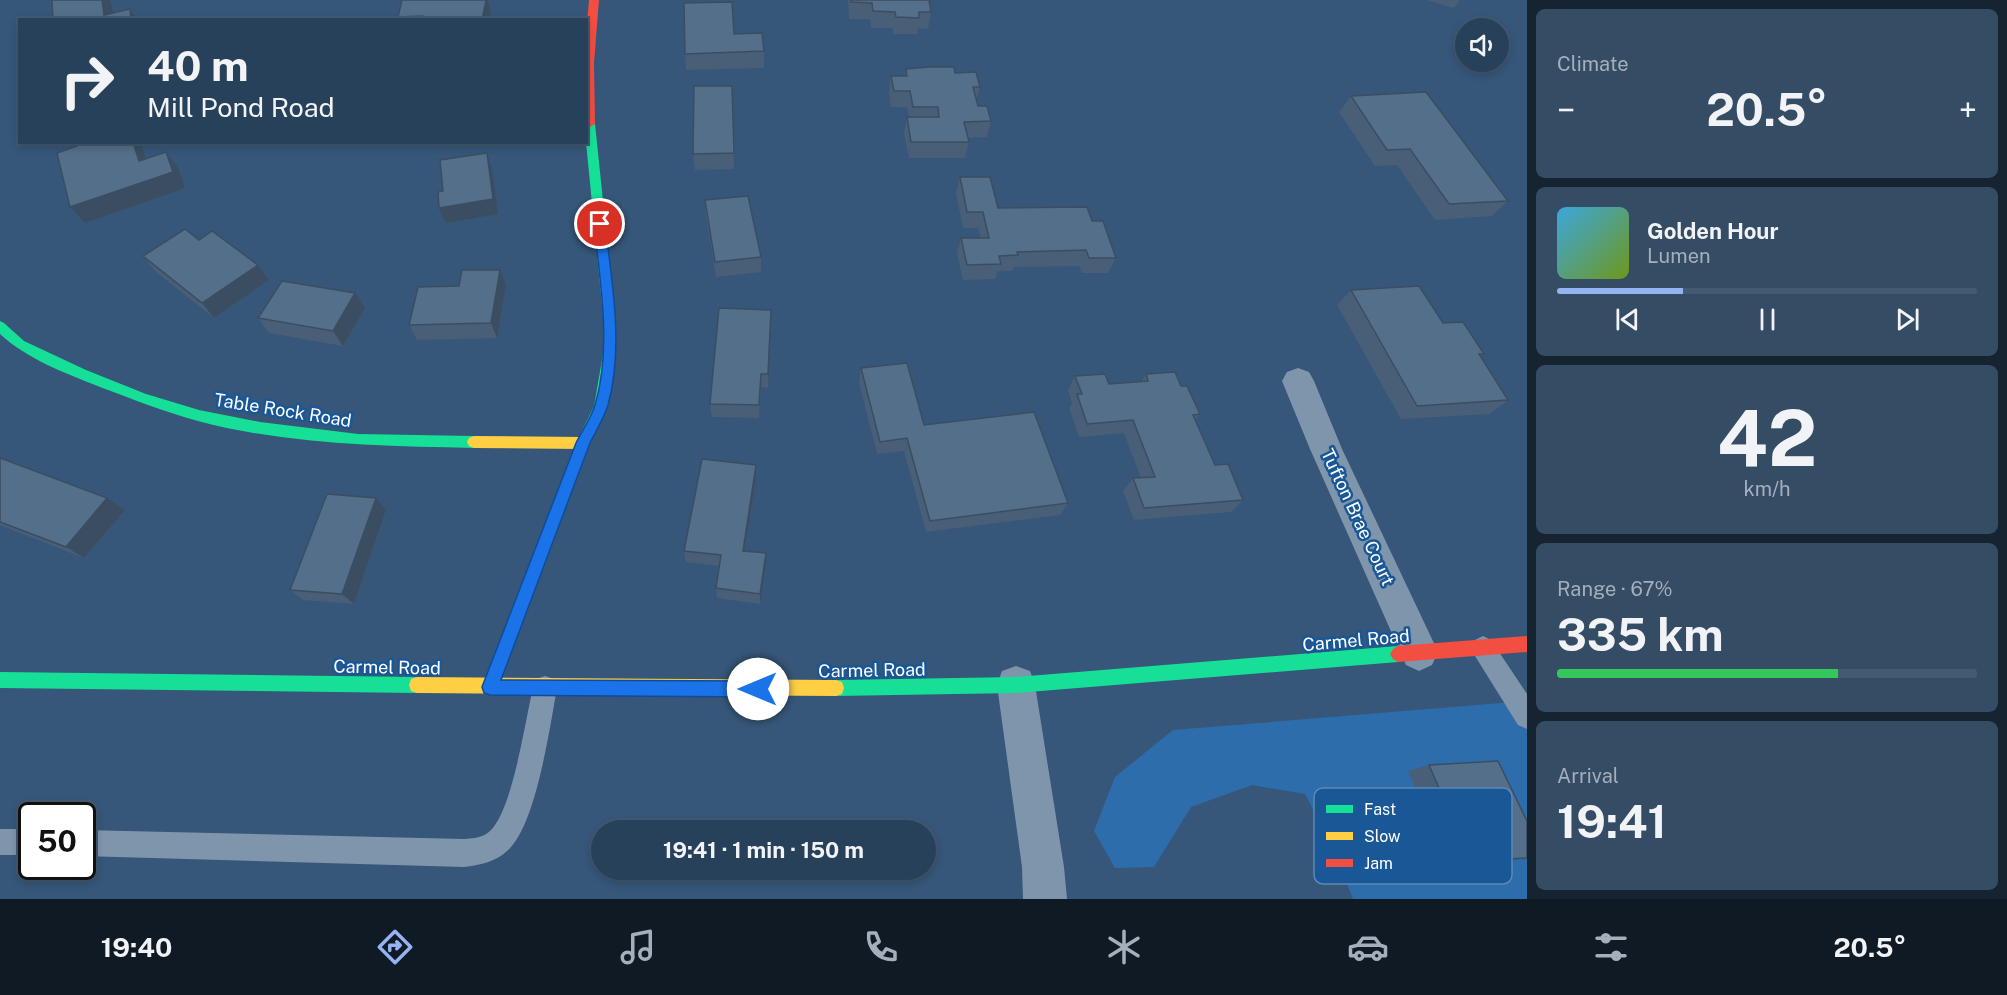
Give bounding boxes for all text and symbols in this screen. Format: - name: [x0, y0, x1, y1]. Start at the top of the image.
- map controls: [1455, 18, 1509, 72]
- button: sound: [1455, 18, 1509, 72]
- text: 40 m: [147, 41, 249, 90]
- icon: right: [48, 42, 126, 120]
- text: Climate: [1557, 52, 1629, 76]
- text: 20.5°: [1706, 83, 1828, 136]
- text: Mill Pond Road: [147, 91, 335, 123]
- text: −: [1557, 91, 1575, 129]
- text: +: [1959, 91, 1977, 129]
- pin: [574, 198, 625, 249]
- icon: arrive: [583, 207, 616, 240]
- text: Golden Hour: [1647, 218, 1778, 244]
- text: Lumen: [1647, 244, 1711, 268]
- icon: previous: [1611, 303, 1644, 336]
- icon: pause: [1751, 303, 1784, 336]
- icon: next: [1891, 303, 1924, 336]
- street label: Table Rock Road: [213, 389, 353, 431]
- text: 42: [1717, 392, 1817, 484]
- street label: Tufton Brae Court: [1317, 445, 1399, 589]
- text: km/h: [1743, 477, 1791, 501]
- text: Range · 67%: [1557, 577, 1673, 601]
- text: 335 km: [1557, 608, 1724, 661]
- street label: Carmel Road: [1302, 625, 1410, 655]
- street label: Carmel Road: [333, 656, 441, 678]
- position arrow: [726, 657, 790, 721]
- street label: Carmel Road: [818, 659, 926, 681]
- text: Arrival: [1557, 764, 1619, 788]
- legend: [1314, 788, 1512, 884]
- text: 19:41: [1557, 795, 1667, 848]
- text: Fast: [1364, 800, 1396, 819]
- speed limit sign: 50: [18, 802, 96, 880]
- text: Slow: [1364, 827, 1401, 846]
- text: 19:41 · 1 min · 150 m: [663, 837, 864, 863]
- text: Jam: [1364, 854, 1393, 873]
- icon: directions: [374, 926, 416, 968]
- icon: music: [617, 926, 659, 968]
- icon: phone: [860, 926, 902, 968]
- icon: climate: [1103, 926, 1145, 968]
- icon: car: [1347, 926, 1389, 968]
- icon: filters: [1590, 926, 1632, 968]
- text: 19:40: [101, 931, 172, 963]
- text: 20.5°: [1833, 931, 1906, 963]

